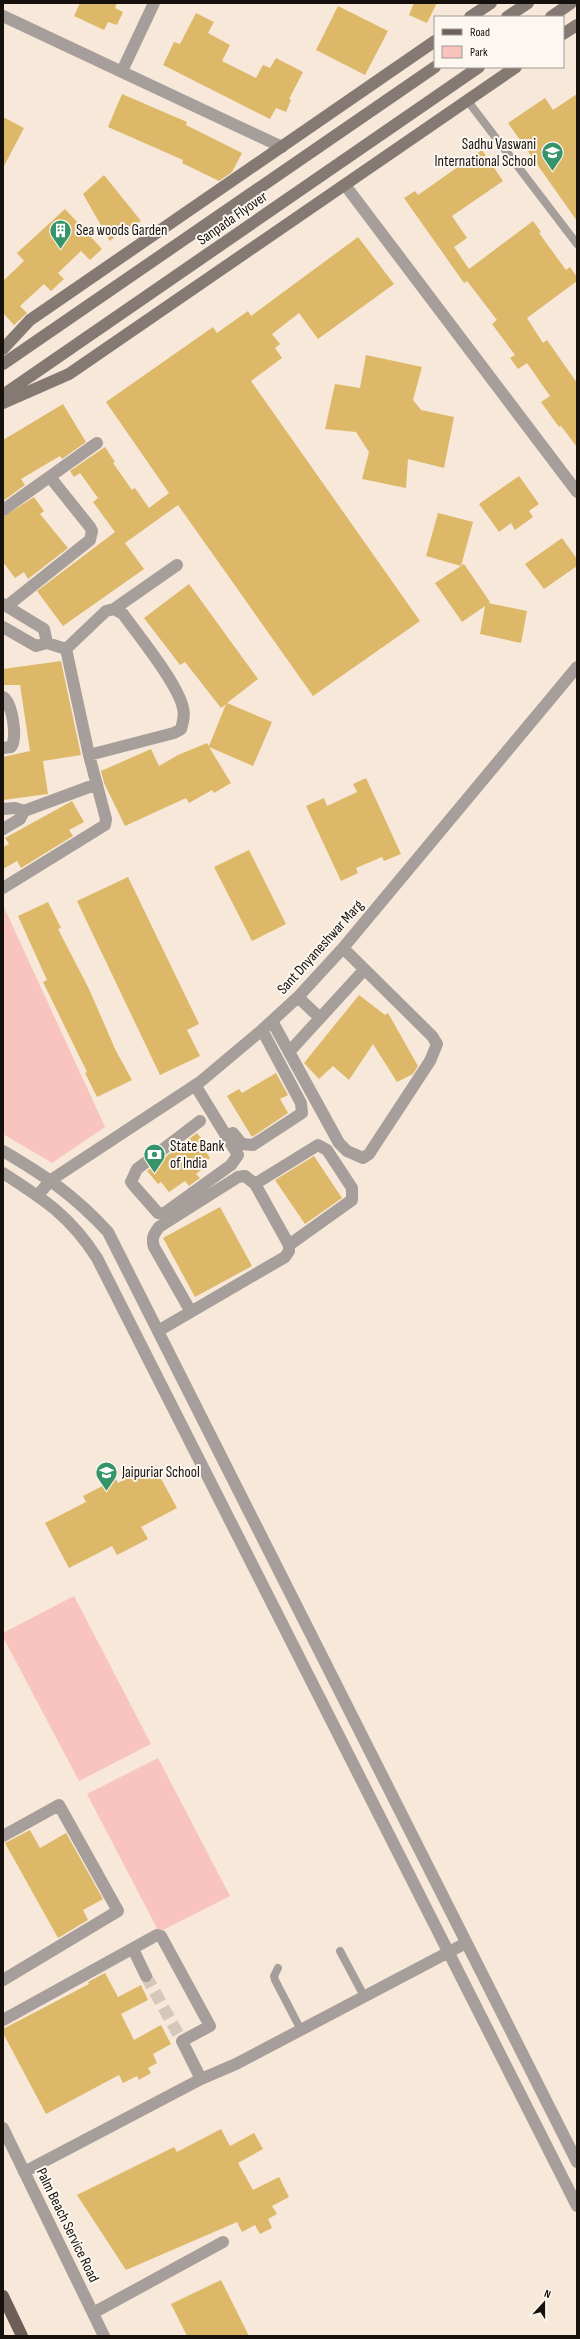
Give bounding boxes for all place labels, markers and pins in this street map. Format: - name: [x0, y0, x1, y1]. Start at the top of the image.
- place label: Sadhu Vaswani International School: [434, 135, 536, 171]
- school or university icon: Sadhu Vaswani International School: [539, 140, 565, 173]
- building icon: Sea woods Garden: [47, 217, 73, 250]
- place label: Sea woods Garden: [76, 221, 167, 240]
- place label: State Bank of India: [170, 1137, 224, 1173]
- bank icon: State Bank of India: [141, 1142, 167, 1175]
- school or university icon: Jaipuriar School: [93, 1459, 119, 1492]
- place label: Jaipuriar School: [121, 1463, 200, 1482]

